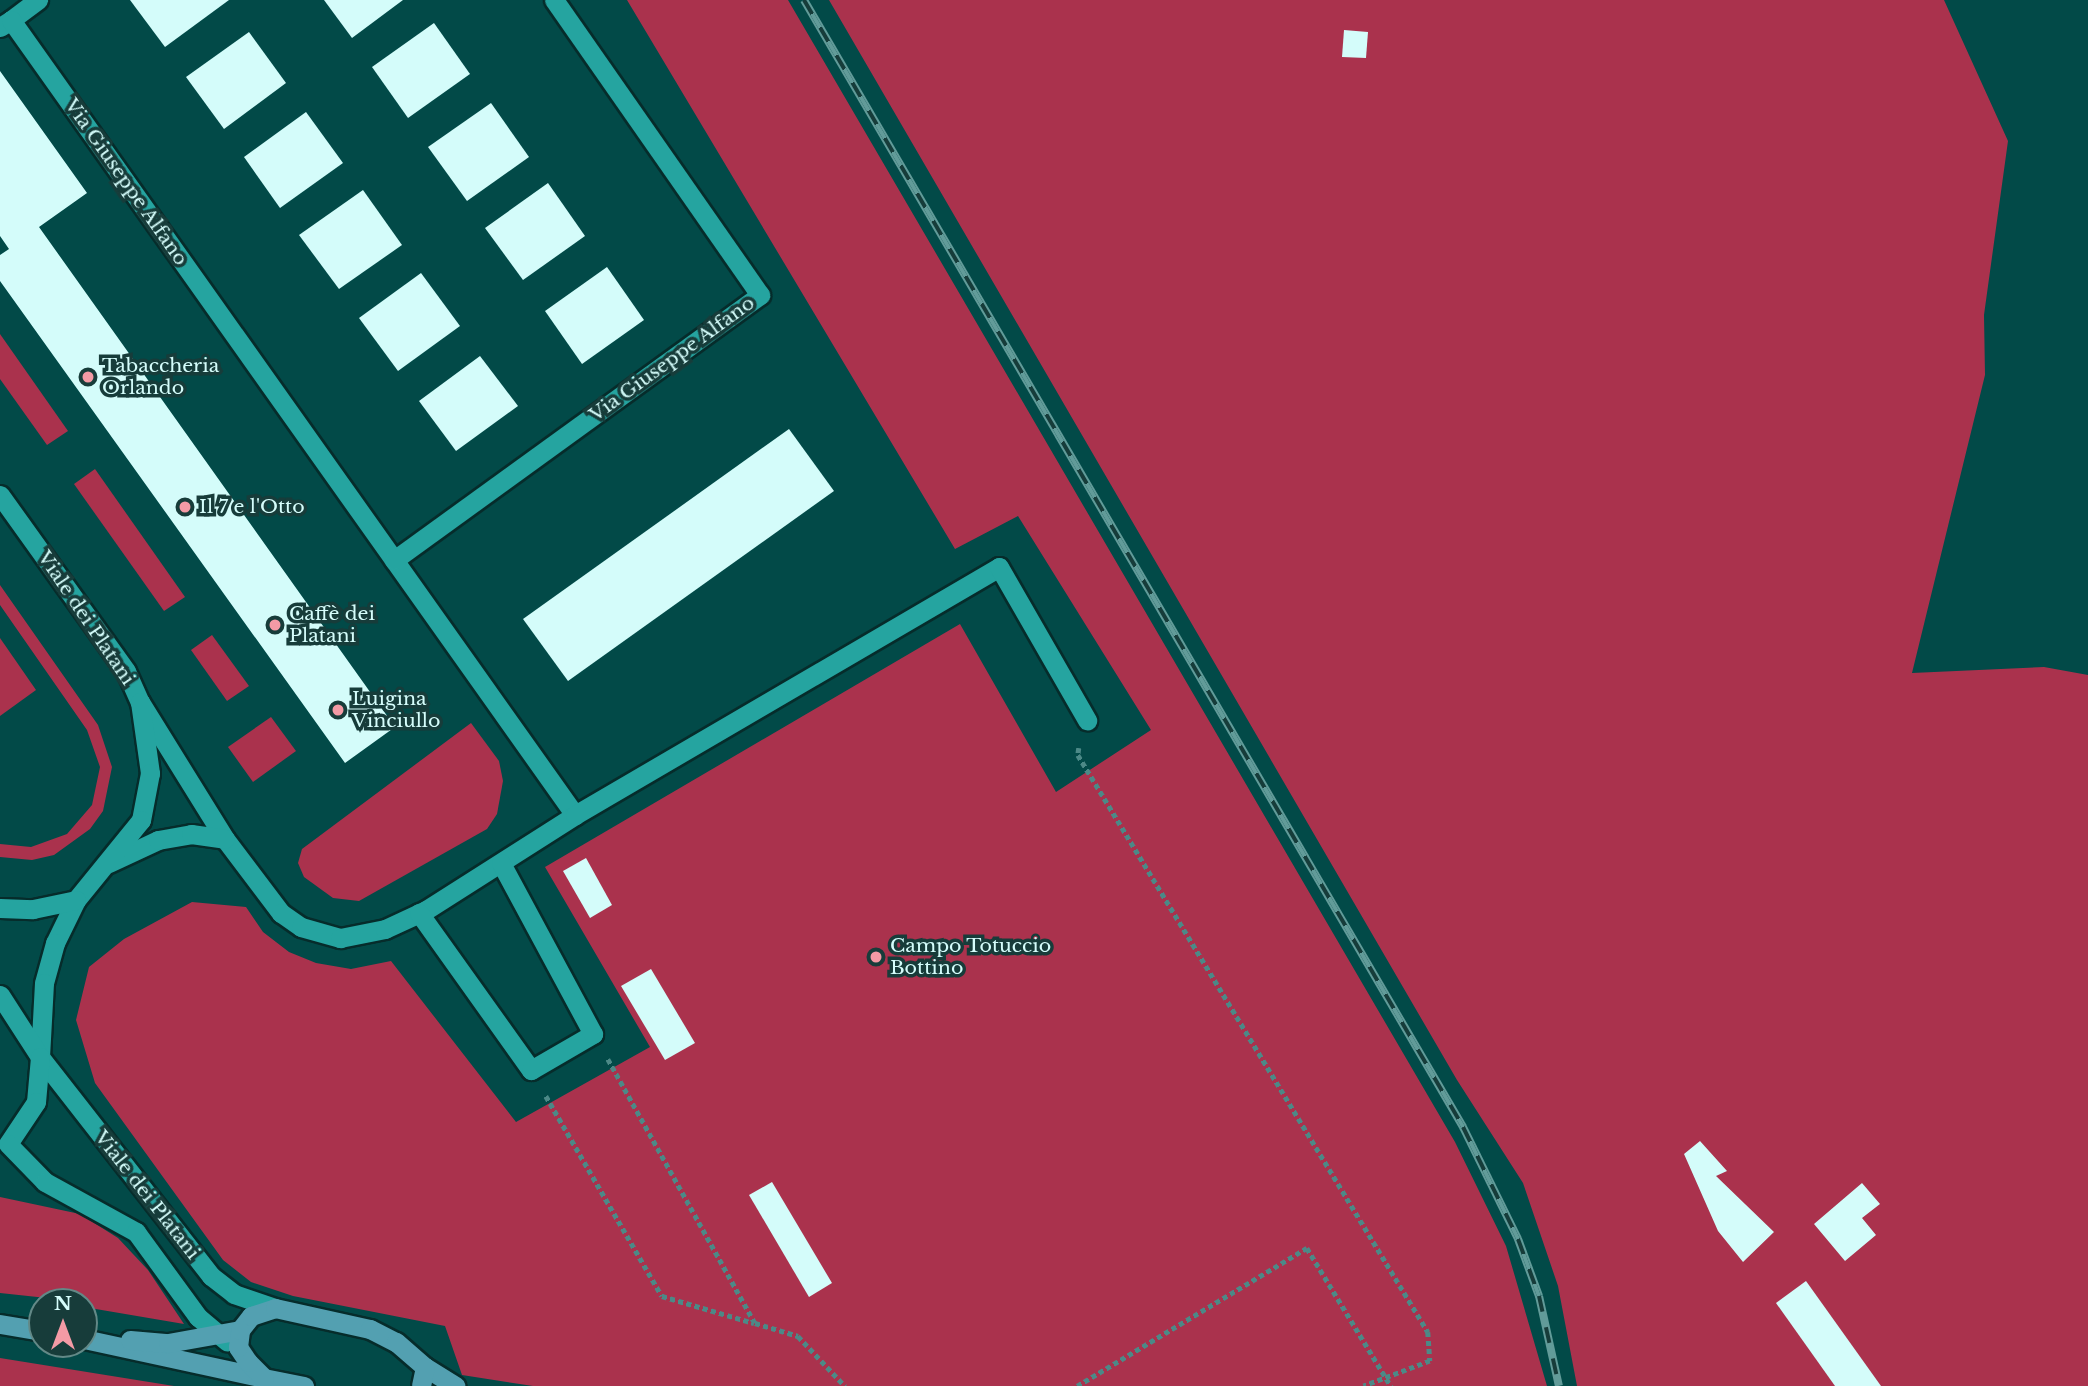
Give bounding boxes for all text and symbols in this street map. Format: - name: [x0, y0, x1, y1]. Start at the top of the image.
- street label: Via Giuseppe Alfano: [60, 94, 192, 270]
- street label: Via Giuseppe Alfano: [585, 291, 759, 427]
- place label: Tabaccheria Orlando: [102, 355, 219, 399]
- marker: Tabaccheria Orlando: [80, 369, 96, 385]
- place label: Il 7 e l'Otto: [199, 496, 305, 518]
- marker: Il 7 e l'Otto: [177, 499, 193, 515]
- street label: Viale dei Platani: [33, 547, 139, 689]
- place label: Caffè dei Platani: [289, 603, 375, 647]
- marker: Caffè dei Platani: [267, 617, 283, 633]
- place label: Luigina Vinciullo: [352, 688, 440, 732]
- marker: Luigina Vinciullo: [330, 702, 346, 718]
- place label: Campo Totuccio Bottino: [890, 935, 1052, 979]
- marker: Campo Totuccio Bottino: [868, 949, 884, 965]
- street label: Viale dei Platani: [90, 1126, 204, 1264]
- north arrow: [28, 1288, 98, 1358]
- text: N: [54, 1292, 72, 1315]

